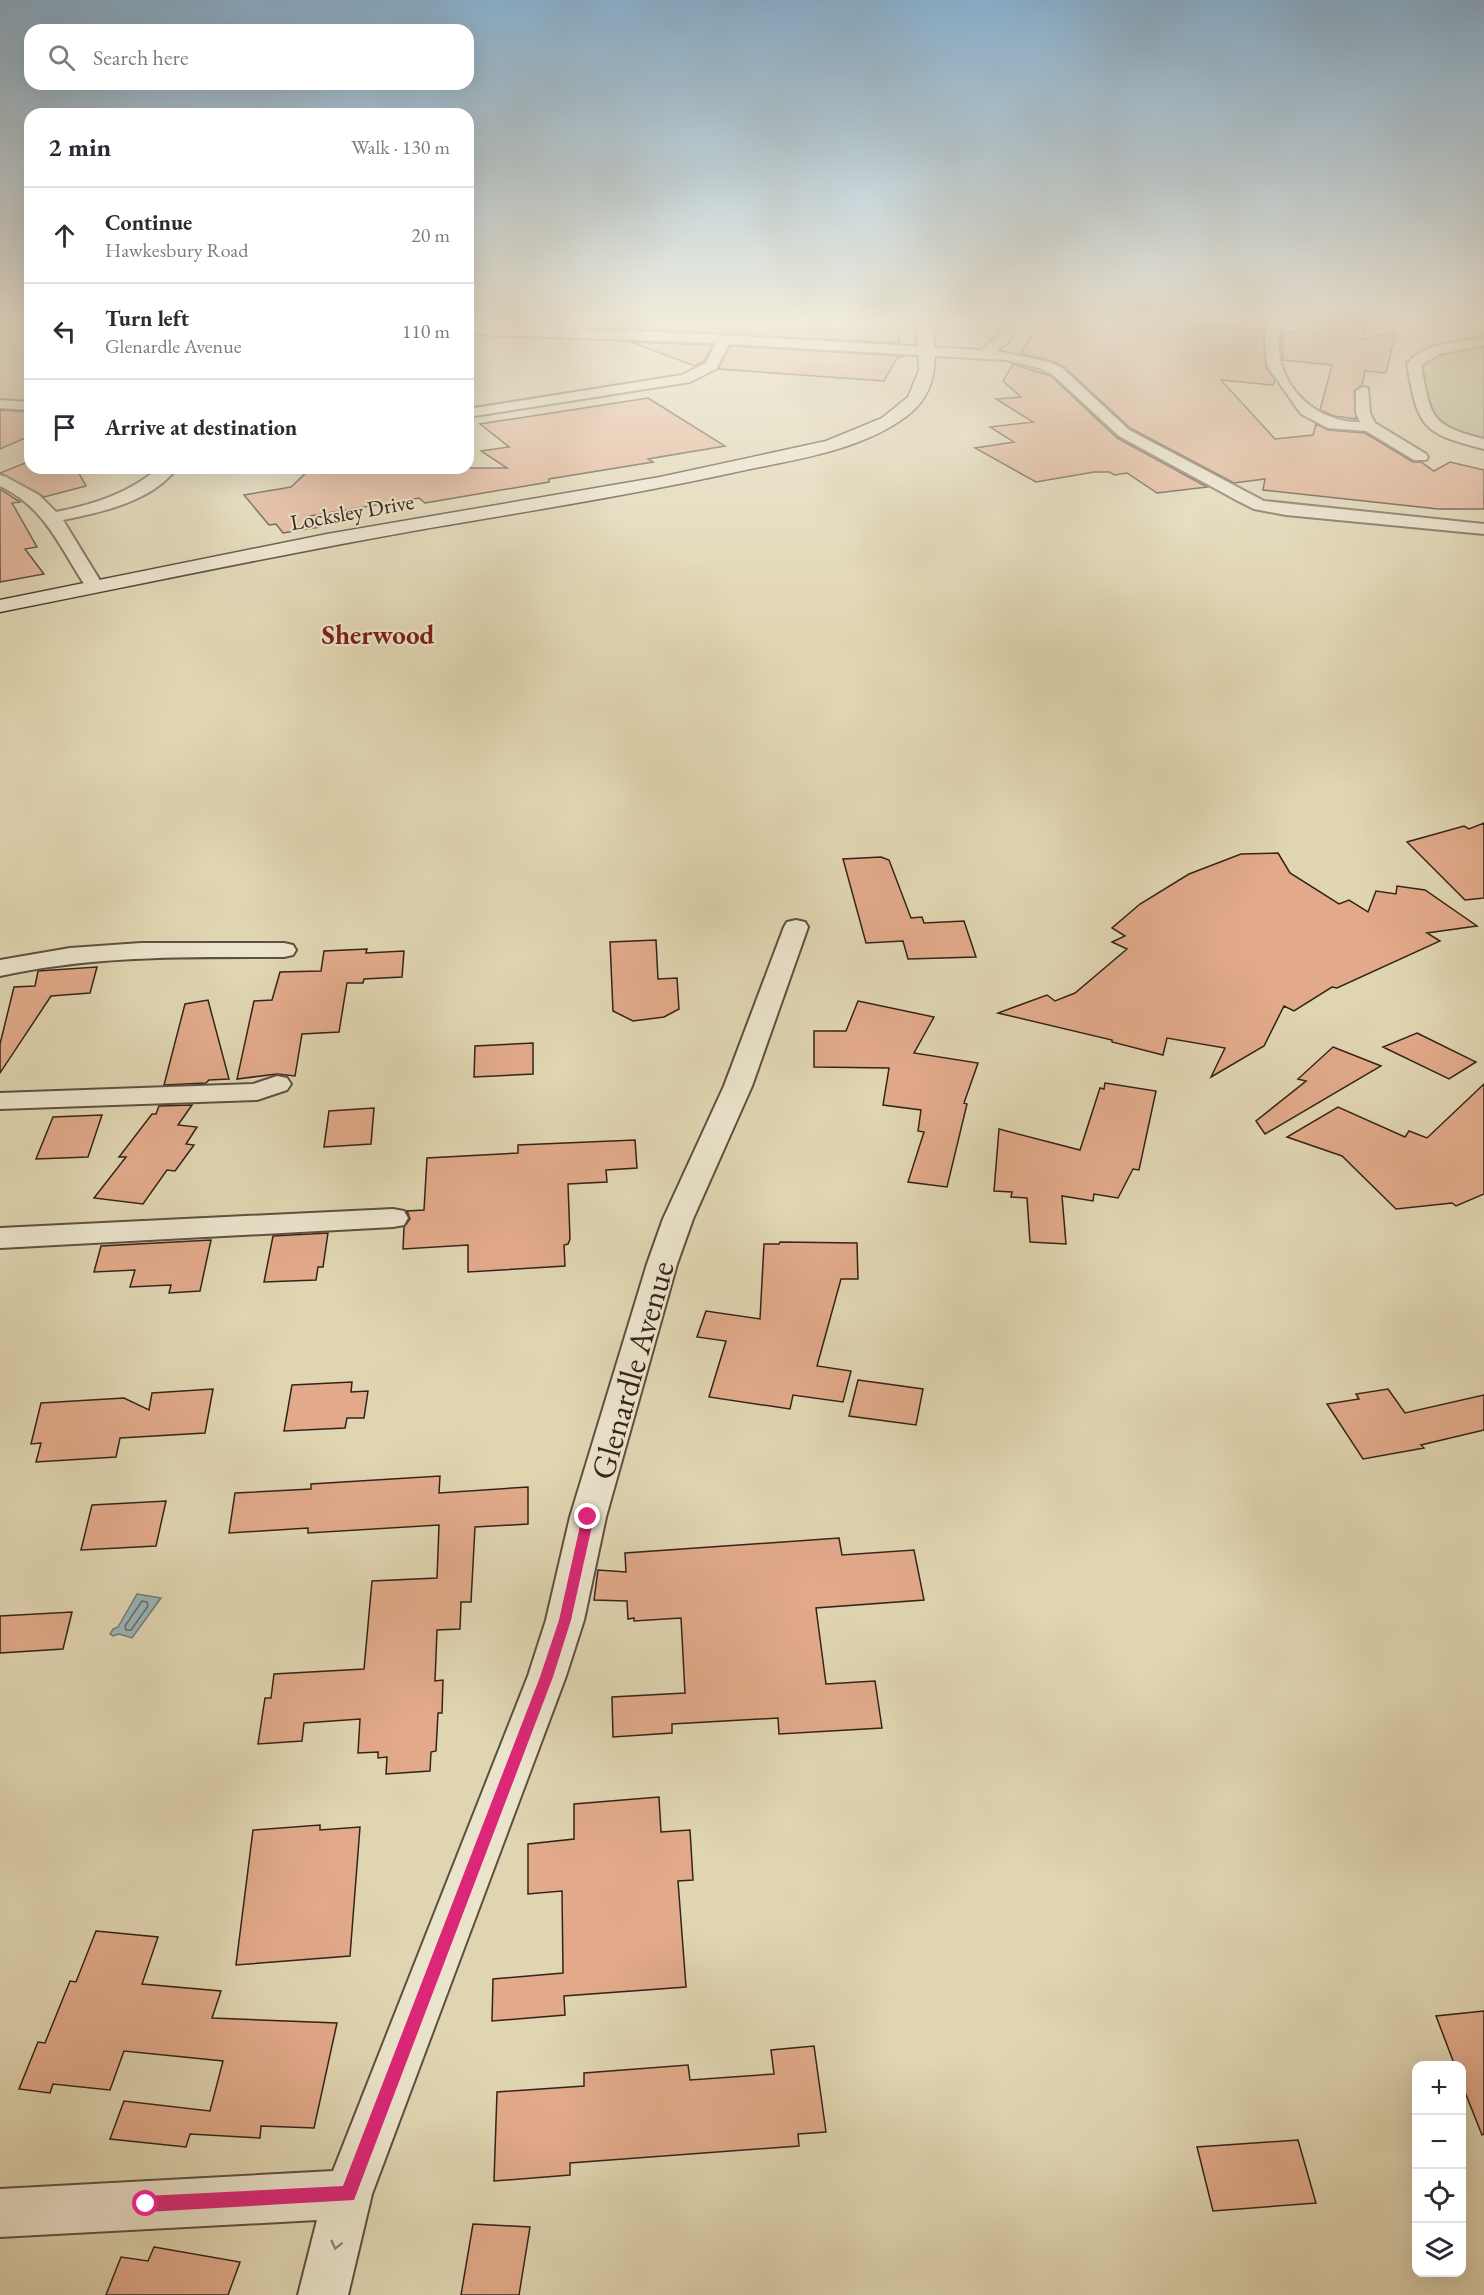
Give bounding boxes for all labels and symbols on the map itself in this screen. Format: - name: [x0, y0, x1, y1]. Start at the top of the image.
- street label: Locksley Drive: [288, 487, 416, 537]
- district label: Sherwood: [322, 617, 434, 652]
- street label: Glenardle Avenue: [580, 1256, 684, 1484]
- route end: [574, 1503, 600, 1529]
- route start: [132, 2190, 158, 2216]
- one-way arrow: [330, 2239, 343, 2249]

